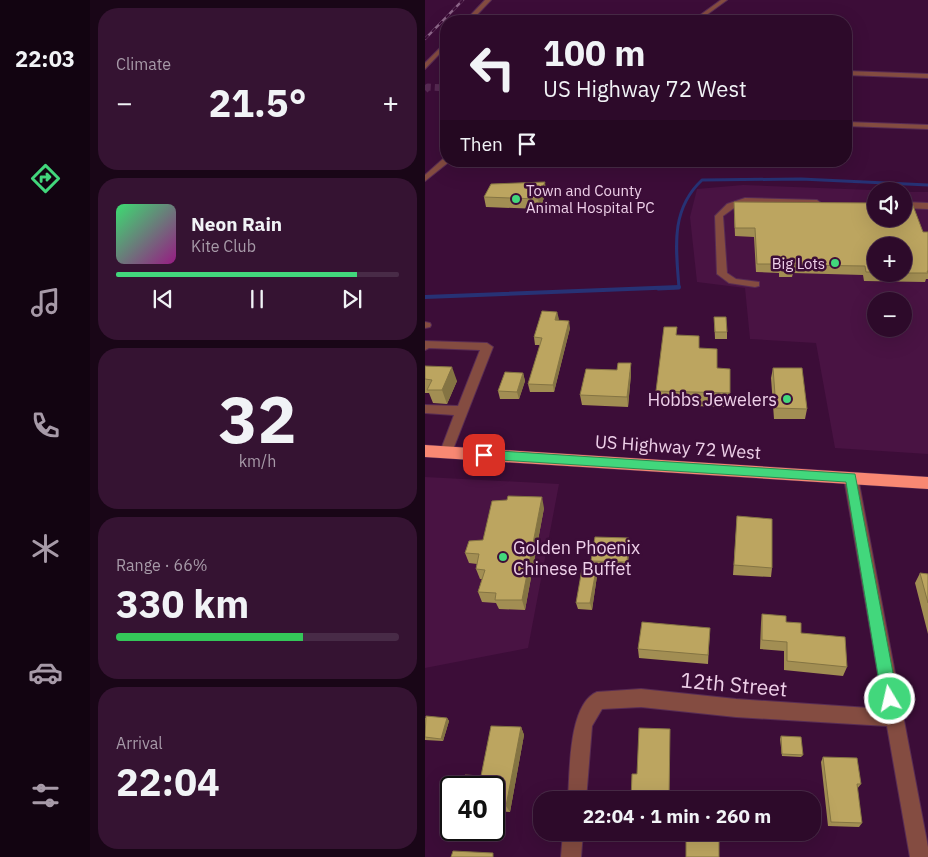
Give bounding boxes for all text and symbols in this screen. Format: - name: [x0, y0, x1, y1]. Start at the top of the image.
- text: 100 m: [543, 30, 646, 76]
- icon: left: [460, 35, 525, 100]
- text: 22:03: [15, 44, 75, 73]
- text: Climate: [116, 54, 171, 74]
- text: US Highway 72 West: [543, 74, 747, 103]
- text: 21.5°: [208, 78, 307, 127]
- text: −: [116, 84, 133, 121]
- text: +: [382, 84, 399, 121]
- icon: arrive: [513, 130, 541, 158]
- text: Then: [460, 132, 503, 156]
- icon: directions: [28, 161, 63, 196]
- place label: Town and County Animal Hospital PC: [526, 181, 655, 217]
- map controls: [867, 182, 912, 337]
- button: sound: [867, 182, 912, 227]
- marker: Town and County Animal Hospital PC: [510, 193, 522, 205]
- text: Neon Rain: [191, 212, 282, 236]
- text: Kite Club: [191, 236, 256, 256]
- button: +: [867, 237, 912, 282]
- place label: Big Lots: [772, 254, 825, 273]
- marker: Big Lots: [829, 257, 841, 269]
- icon: music: [28, 285, 63, 320]
- icon: previous: [149, 285, 177, 313]
- icon: pause: [243, 285, 271, 313]
- icon: next: [338, 285, 366, 313]
- button: −: [867, 292, 912, 337]
- text: 32: [218, 376, 297, 461]
- place label: Hobbs Jewelers: [648, 388, 777, 411]
- marker: Hobbs Jewelers: [781, 393, 793, 405]
- icon: phone: [28, 408, 63, 443]
- street label: US Highway 72 West: [594, 430, 762, 464]
- pin: [463, 434, 505, 476]
- icon: arrive: [470, 441, 498, 469]
- text: km/h: [239, 451, 276, 471]
- icon: climate: [28, 531, 63, 566]
- place label: Golden Phoenix Chinese Buffet: [513, 536, 640, 580]
- marker: Golden Phoenix Chinese Buffet: [497, 551, 509, 563]
- text: Range · 66%: [116, 555, 208, 575]
- text: 330 km: [116, 579, 249, 628]
- icon: car: [28, 655, 63, 690]
- street label: 12th Street: [679, 665, 789, 703]
- position arrow: [863, 672, 915, 724]
- text: Arrival: [116, 733, 163, 753]
- text: 22:04: [116, 757, 220, 806]
- speed limit sign: 40: [440, 776, 505, 841]
- icon: filters: [28, 778, 63, 813]
- text: 22:04 · 1 min · 260 m: [583, 804, 771, 828]

